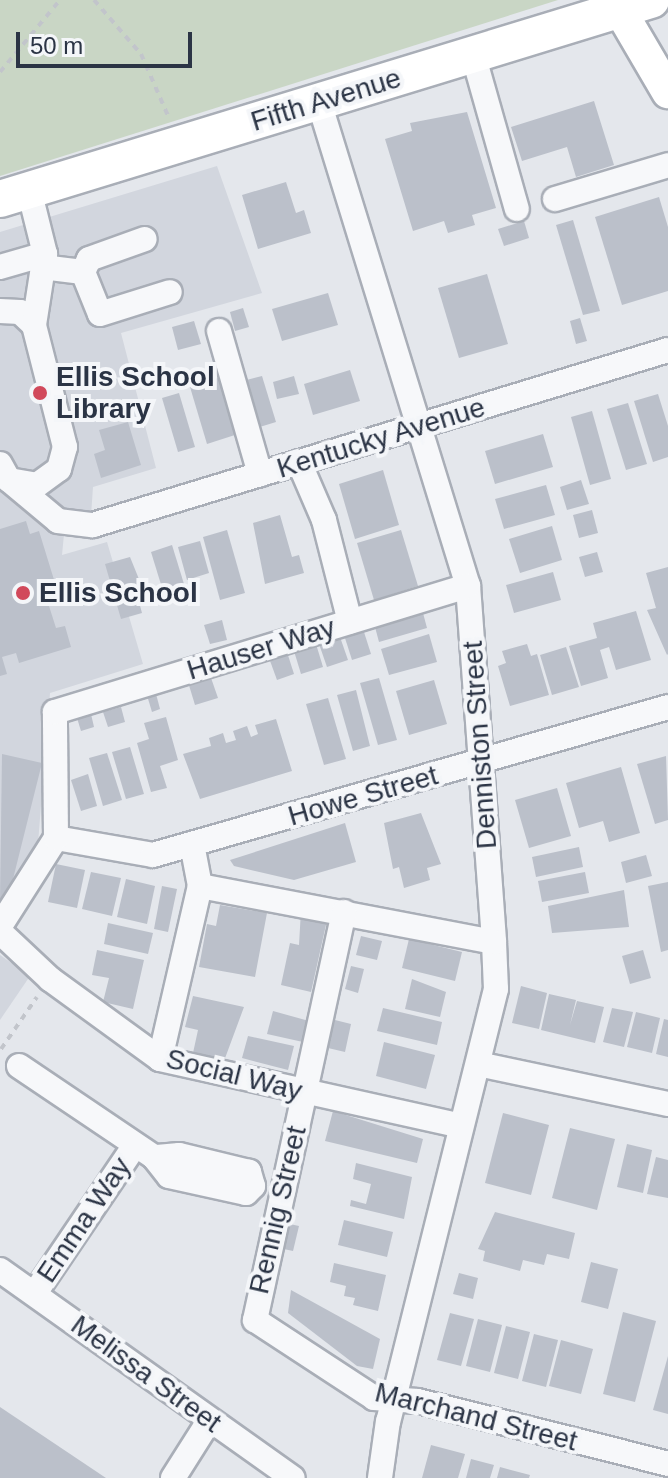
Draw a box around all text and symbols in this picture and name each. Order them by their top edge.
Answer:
scale bar [20,16,196,66]
text: 50 m [30,32,83,59]
street label: Fifth Avenue [246,61,406,139]
place label: Ellis School Library [56,360,215,426]
marker: Ellis School Library [31,384,49,402]
street label: Kentucky Avenue [272,390,490,486]
place label: Ellis School [39,576,198,610]
marker: Ellis School [14,584,32,602]
street label: Hauser Way [183,611,339,687]
street label: Denniston Street [456,640,504,850]
street label: Howe Street [284,759,442,833]
street label: Social Way [162,1042,306,1108]
street label: Rennig Street [242,1123,314,1297]
street label: Emma Way [30,1151,138,1289]
street label: Melissa Street [64,1308,228,1440]
street label: Marchand Street [372,1376,580,1458]

